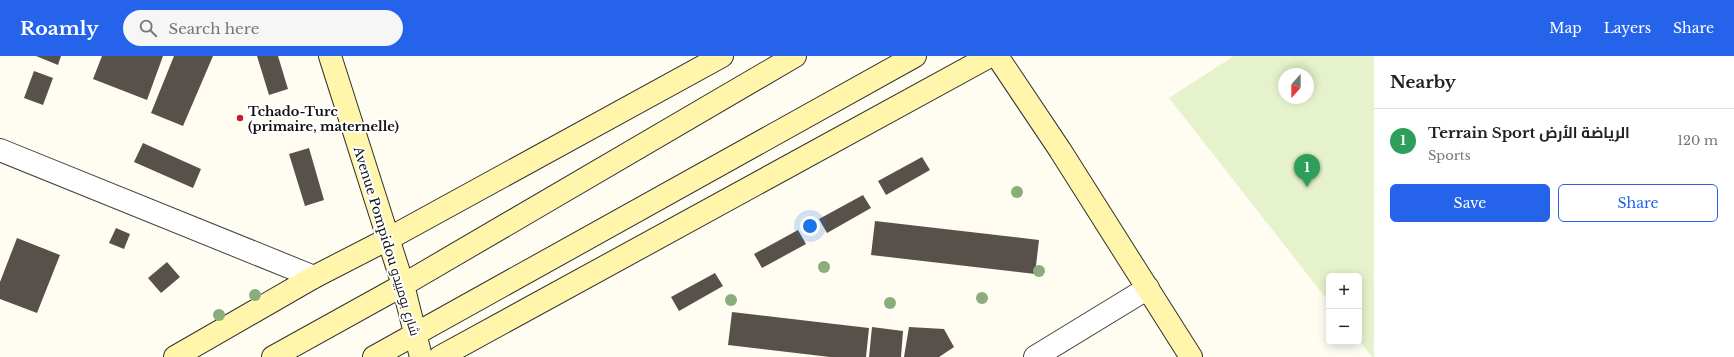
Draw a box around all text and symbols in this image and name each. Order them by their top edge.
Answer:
search box [123,10,403,46]
text: Roamly [20,17,99,40]
icon: search [137,17,159,39]
text: Search here [169,19,259,38]
text: Map [1549,19,1582,37]
text: Layers [1604,19,1651,37]
text: Share [1673,19,1714,37]
north arrow [1278,68,1314,104]
text: Nearby [1390,72,1456,93]
place label: Tchado-Turc (primaire, maternelle) [248,103,399,135]
marker: Tchado-Turc (primaire, maternelle) [235,113,245,123]
text: Terrain Sport الرياضة الأرض [1428,123,1630,142]
text: 1 [1400,132,1406,149]
text: 120 m [1677,132,1718,149]
street label: Avenue Pompidou شارع بومبيدو [349,143,423,338]
text: Sports [1428,147,1471,164]
pin: 1 [1294,154,1320,187]
button: Save [1390,184,1550,222]
button: Share [1558,184,1718,222]
your location [800,216,820,236]
map controls [1326,273,1362,345]
button: + [1326,273,1362,309]
button: − [1326,309,1362,345]

